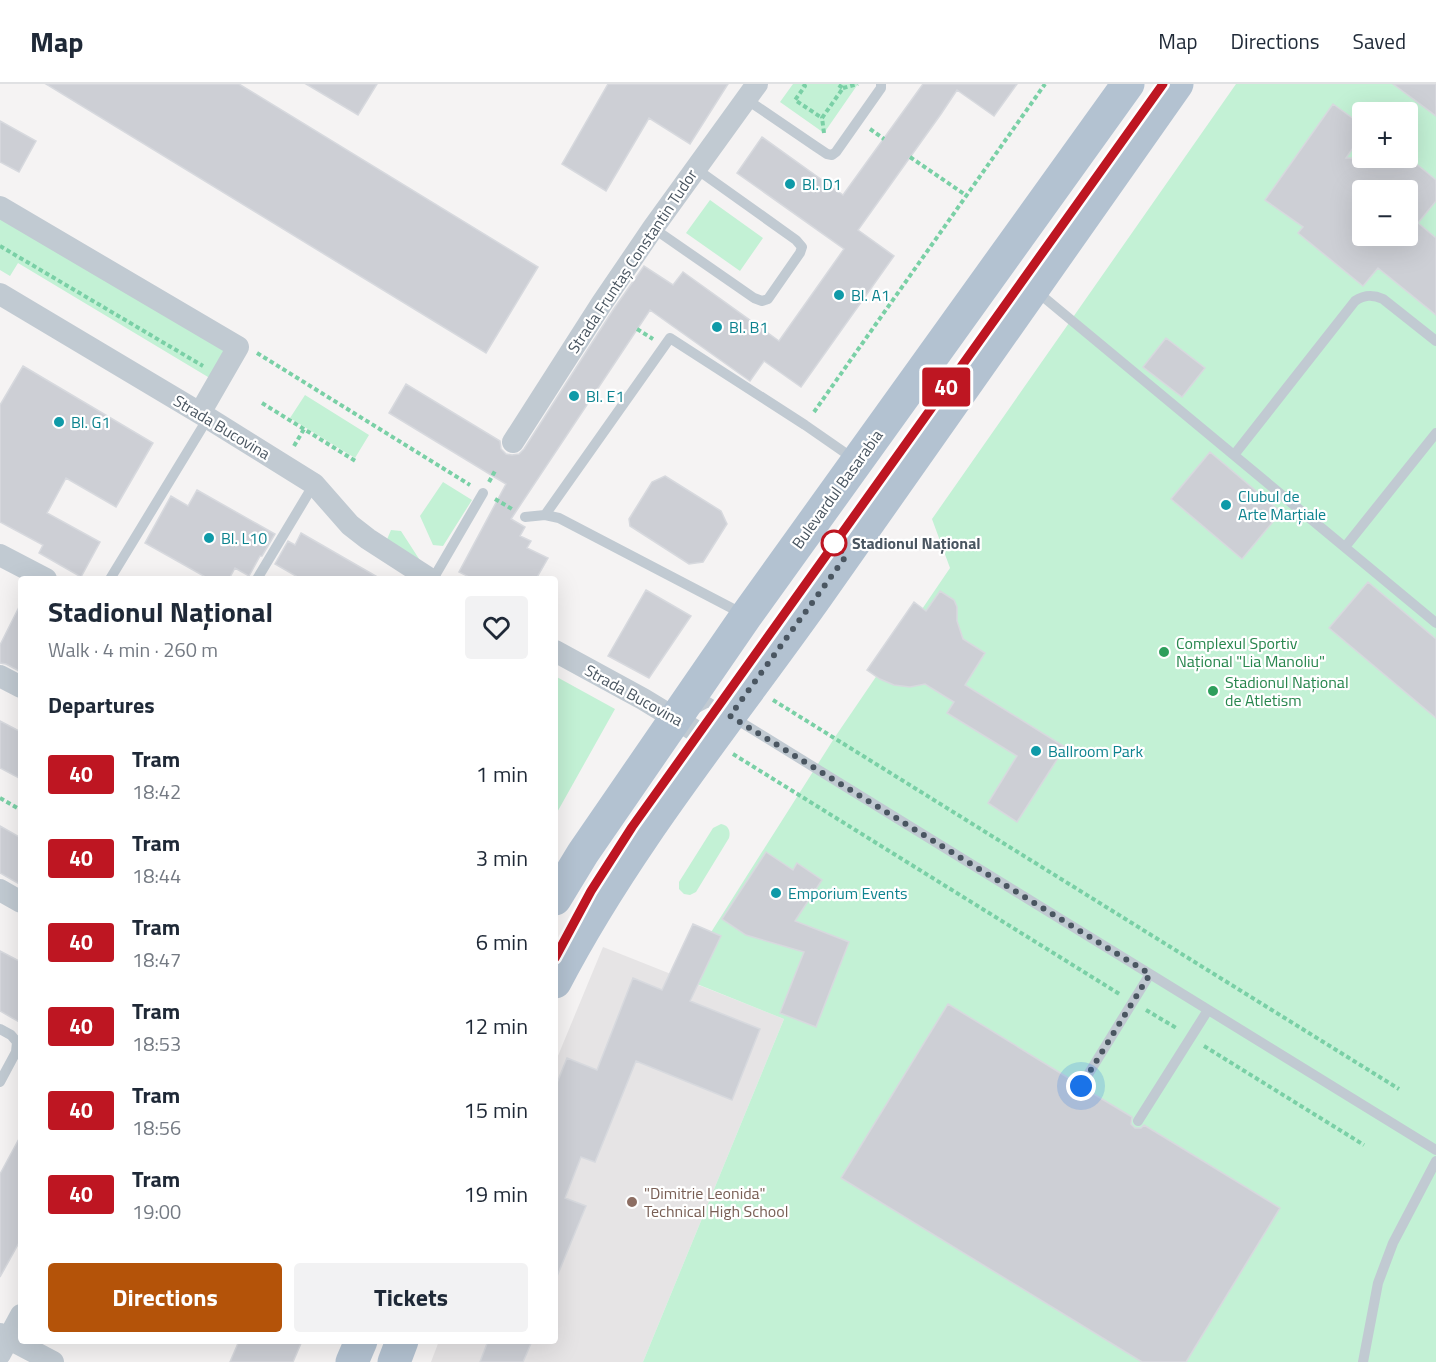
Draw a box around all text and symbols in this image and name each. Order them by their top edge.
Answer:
text: Map [30,20,84,63]
text: Map [1158,25,1198,57]
text: Directions [1231,25,1320,57]
text: Saved [1353,25,1406,57]
map controls [1352,102,1418,246]
button: + [1352,102,1418,168]
street label: Strada Fruntaș Constantin Tudor [561,164,703,358]
place label: Bl. D1 [802,172,842,196]
marker: Bl. D1 [783,177,797,191]
button: − [1352,180,1418,246]
place label: Bl. A1 [851,283,890,307]
marker: Bl. A1 [832,288,846,302]
place label: Bl. B1 [729,315,768,339]
marker: Bl. B1 [710,320,724,334]
line badge: 40 [919,368,973,406]
text: 40 [934,371,958,403]
place label: Bl. E1 [586,384,624,408]
street label: Strada Bucovina [169,389,275,465]
marker: Bl. E1 [567,389,581,403]
place label: Bl. G1 [71,410,110,434]
marker: Bl. G1 [52,415,66,429]
street label: Bulevardul Basarabia [786,425,888,553]
place label: Clubul de Arte Marțiale [1238,484,1326,526]
marker: Clubul de Arte Marțiale [1219,498,1233,512]
place label: Bl. L10 [221,526,267,550]
marker: Stadionul Național [821,530,847,556]
marker: Bl. L10 [202,531,216,545]
place label: Stadionul Național [852,531,981,555]
text: Stadionul Național [48,590,273,633]
button: heart [465,596,528,659]
place label: Complexul Sportiv Național "Lia Manoliu" [1176,631,1325,673]
text: Walk · 4 min · 260 m [48,634,218,665]
marker: Complexul Sportiv Național "Lia Manoliu" [1157,645,1171,659]
street label: Strada Bucovina [580,658,688,732]
place label: Stadionul Național de Atletism [1225,670,1349,712]
marker: Stadionul Național de Atletism [1206,684,1220,698]
text: Departures [48,688,155,722]
place label: Ballroom Park [1048,739,1143,763]
text: Tram [132,742,180,776]
marker: Ballroom Park [1029,744,1043,758]
text: 1 min [476,757,528,791]
text: 40 [69,758,93,790]
text: 18:42 [132,776,181,807]
text: Tram [132,826,180,860]
text: 3 min [476,841,528,875]
text: 40 [69,842,93,874]
text: 18:44 [132,860,181,891]
place label: Emporium Events [788,881,907,905]
marker: Emporium Events [769,886,783,900]
text: Tram [132,910,180,944]
text: 6 min [476,925,528,959]
text: 40 [69,926,93,958]
text: 18:47 [132,944,181,975]
text: Tram [132,994,180,1028]
text: 12 min [463,1009,528,1043]
text: 40 [69,1010,93,1042]
text: 18:53 [132,1028,181,1059]
your location [1066,1071,1096,1101]
text: Tram [132,1078,180,1112]
text: 15 min [463,1093,528,1127]
text: 40 [69,1094,93,1126]
text: 18:56 [132,1112,181,1143]
text: Tram [132,1162,180,1196]
text: 19 min [463,1177,528,1211]
text: 40 [69,1178,93,1210]
place label: "Dimitrie Leonida" Technical High School [644,1181,788,1223]
marker: "Dimitrie Leonida" Technical High School [625,1195,639,1209]
text: 19:00 [132,1196,181,1227]
button: Directions [48,1263,282,1332]
button: Tickets [294,1263,528,1332]

